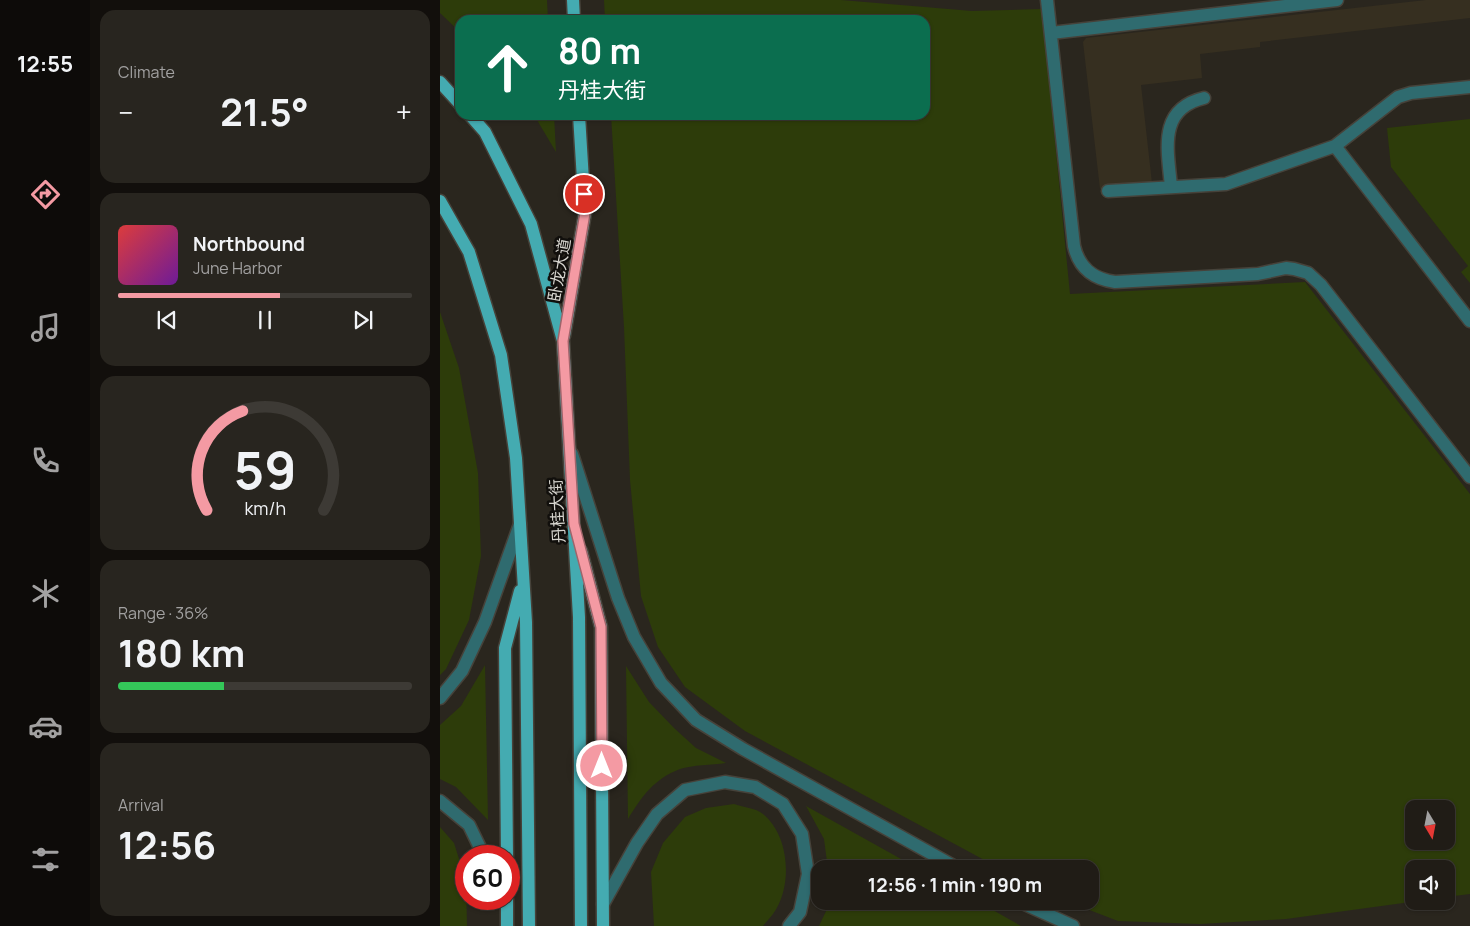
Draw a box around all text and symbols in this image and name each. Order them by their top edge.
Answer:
text: 80 m [558,27,641,75]
icon: ahead [475,35,540,100]
text: 12:55 [17,49,73,79]
text: Climate [118,61,175,83]
text: 丹桂大街 [558,75,646,105]
text: 21.5° [220,85,309,137]
text: − [118,93,133,131]
text: + [396,93,412,131]
pin [563,173,605,215]
icon: directions [28,177,63,212]
icon: arrive [570,180,598,208]
text: Northbound [193,231,305,257]
street label: 卧龙大道 [543,237,575,303]
text: June Harbor [193,257,282,279]
icon: previous [153,306,181,334]
icon: pause [251,306,279,334]
icon: next [349,306,377,334]
icon: music [28,310,63,345]
text: 59 [234,434,296,505]
icon: phone [28,443,63,478]
street label: 丹桂大街 [544,478,570,544]
text: km/h [244,496,286,520]
icon: climate [28,576,63,611]
text: Range · 36% [118,602,209,624]
text: 180 km [118,626,245,678]
icon: car [28,709,63,744]
position arrow [575,739,627,791]
text: Arrival [118,794,164,816]
north arrow [1405,800,1455,850]
map controls [1405,800,1455,910]
text: 12:56 [118,818,216,870]
icon: filters [28,842,63,877]
speed limit sign: 60 [455,845,520,910]
button: sound [1405,860,1455,910]
text: 12:56 · 1 min · 190 m [868,872,1042,898]

